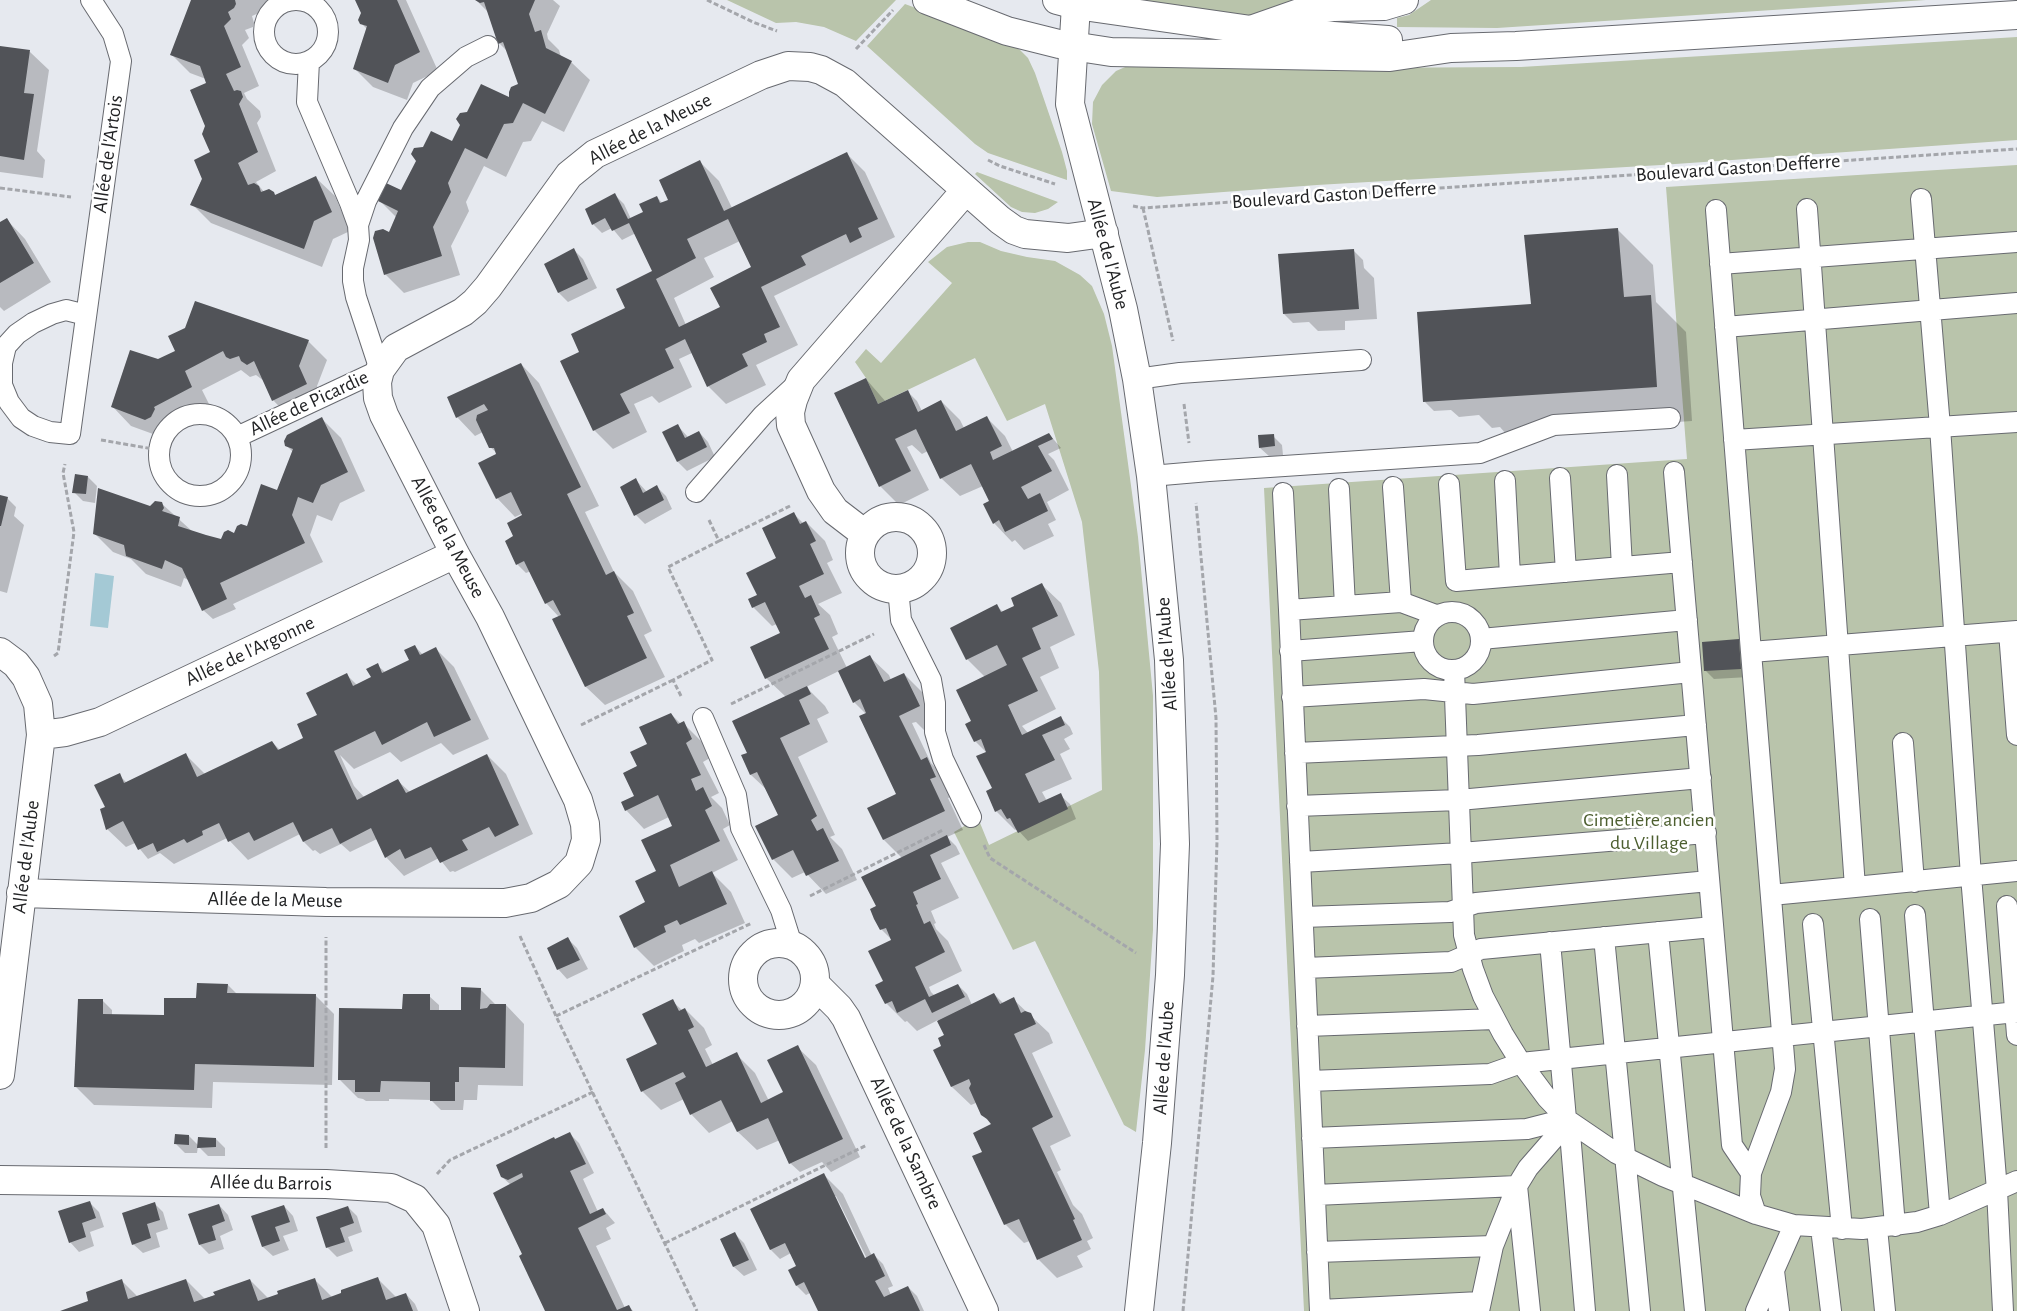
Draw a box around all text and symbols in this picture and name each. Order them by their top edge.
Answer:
street label: Allée de la Meuse [584,88,716,170]
street label: Allée de l'Artois [88,93,128,215]
street label: Boulevard Gaston Defferre [1635,149,1841,187]
street label: Boulevard Gaston Defferre [1231,176,1437,214]
street label: Allée de l'Aube [1082,196,1134,312]
street label: Allée de Picardie [246,365,372,441]
street label: Allée de la Meuse [406,472,490,602]
street label: Allée de l'Aube [1151,596,1183,712]
street label: Allée de l'Argonne [182,611,318,691]
street label: Allée de l'Aube [7,799,45,915]
park label: Cimetière ancien du Village [1583,808,1715,855]
street label: Allée de la Meuse [207,887,343,913]
street label: Allée de l'Aube [1148,1000,1180,1116]
street label: Allée de la Sambre [865,1073,947,1213]
street label: Allée du Barrois [210,1170,332,1196]

